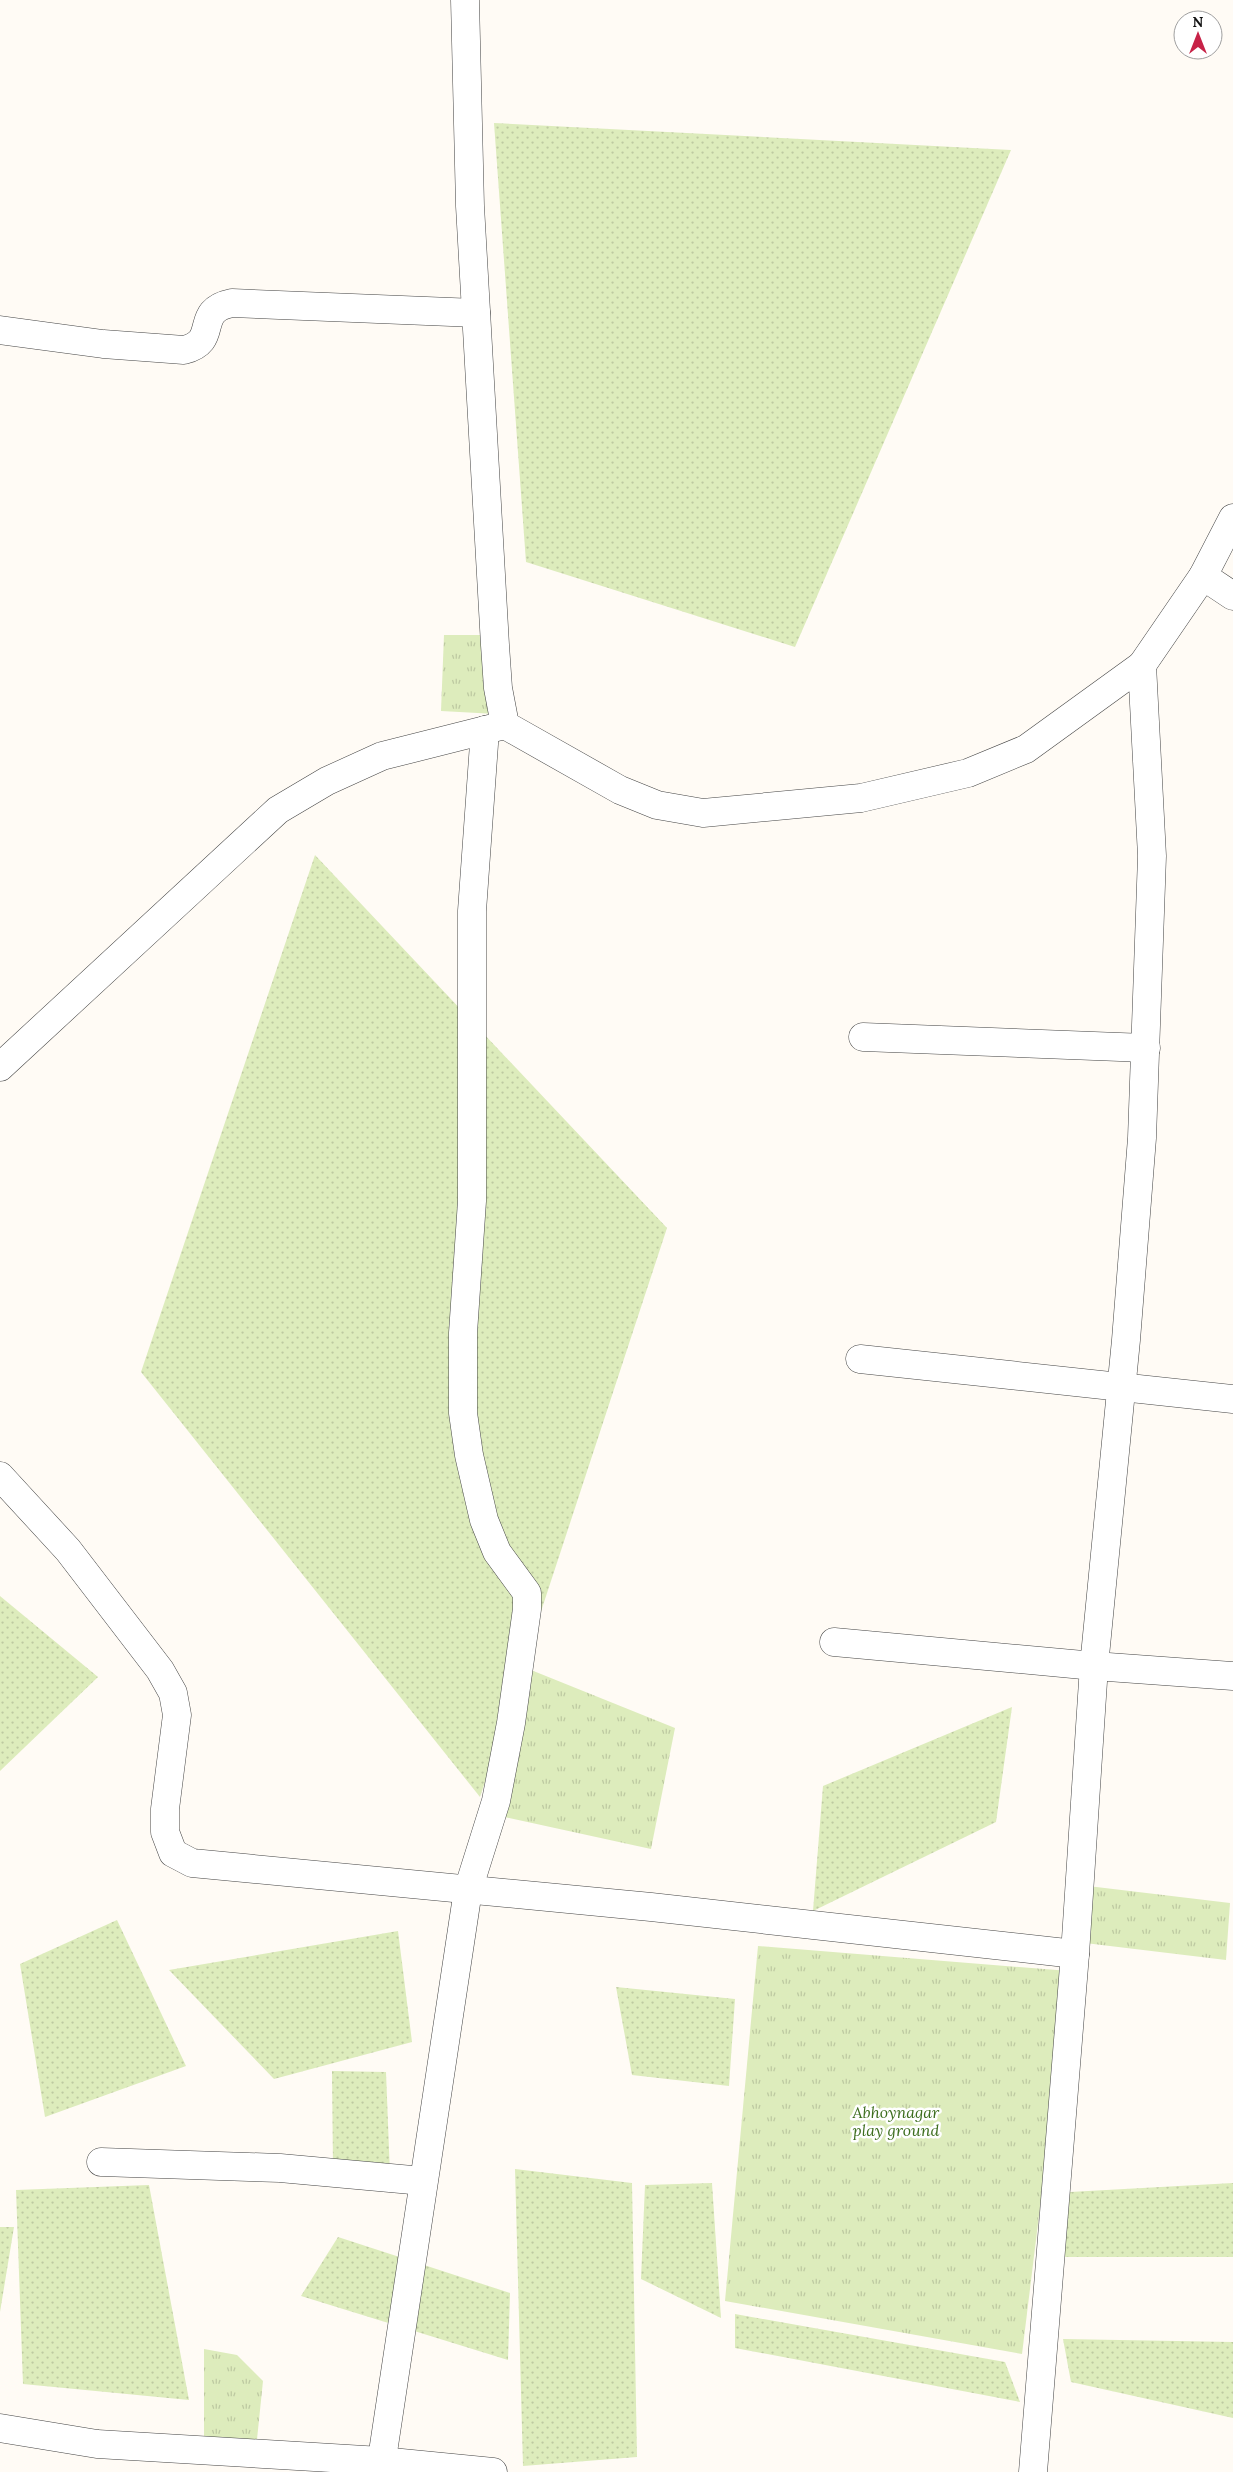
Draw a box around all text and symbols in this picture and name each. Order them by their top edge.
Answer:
north arrow [1173,10,1223,60]
text: N [1193,13,1204,31]
park label: Abhoynagar play ground [852,2102,940,2140]

